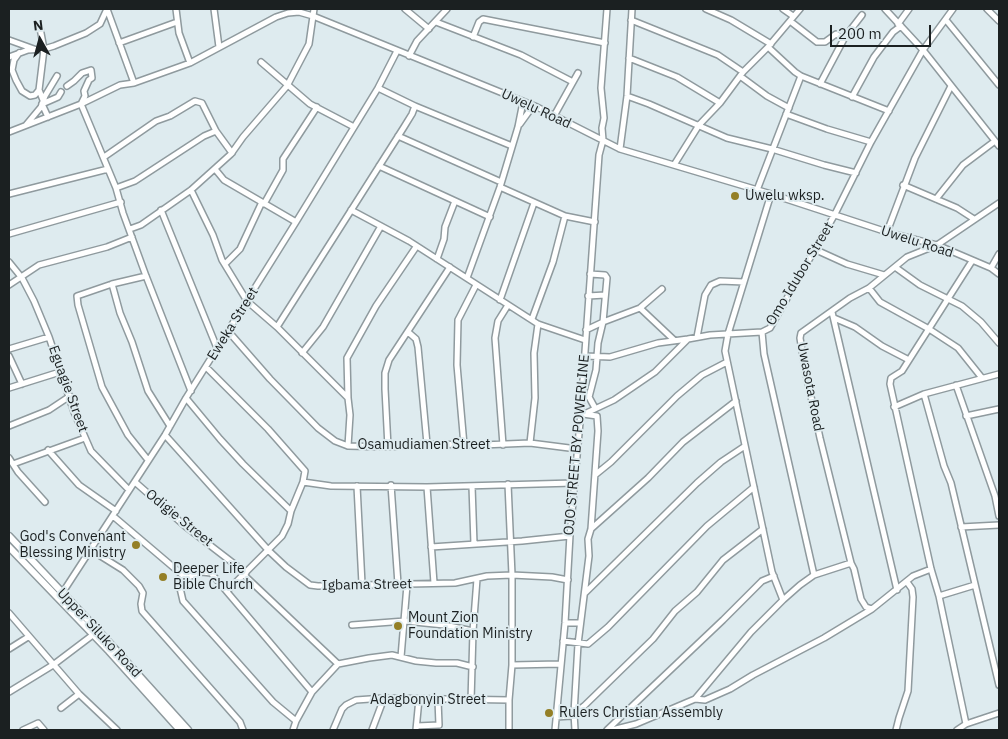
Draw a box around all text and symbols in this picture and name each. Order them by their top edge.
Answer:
north arrow [15,15,65,65]
scale bar [833,15,934,47]
text: N [32,16,44,35]
text: 200 m [838,24,882,43]
street label: Uwelu Road [498,86,574,132]
place label: Uwelu wksp. [745,188,824,204]
marker: Uwelu wksp. [729,190,741,202]
street label: Omo Idubor Street [762,219,838,329]
street label: Uwelu Road [879,222,955,262]
street label: Eweka Street [204,284,262,364]
street label: Uwasota Road [793,341,827,433]
street label: Eguagie Street [45,343,91,435]
street label: OJO STREET BY POWERLINE [561,354,593,536]
street label: Osamudiamen Street [357,437,491,453]
street label: Odigie Street [142,486,216,550]
place label: God's Convenant Blessing Ministry [19,529,126,562]
marker: God's Convenant Blessing Ministry [130,539,142,551]
place label: Deeper Life Bible Church [173,561,253,594]
marker: Deeper Life Bible Church [157,571,169,583]
street label: Igbama Street [322,576,412,594]
street label: Upper Siluko Road [53,585,145,681]
place label: Mount Zion Foundation Ministry [408,610,533,642]
marker: Mount Zion Foundation Ministry [392,620,404,632]
street label: Adagbonyin Street [370,692,486,708]
place label: Rulers Christian Assembly [559,705,723,721]
marker: Rulers Christian Assembly [543,707,555,719]

